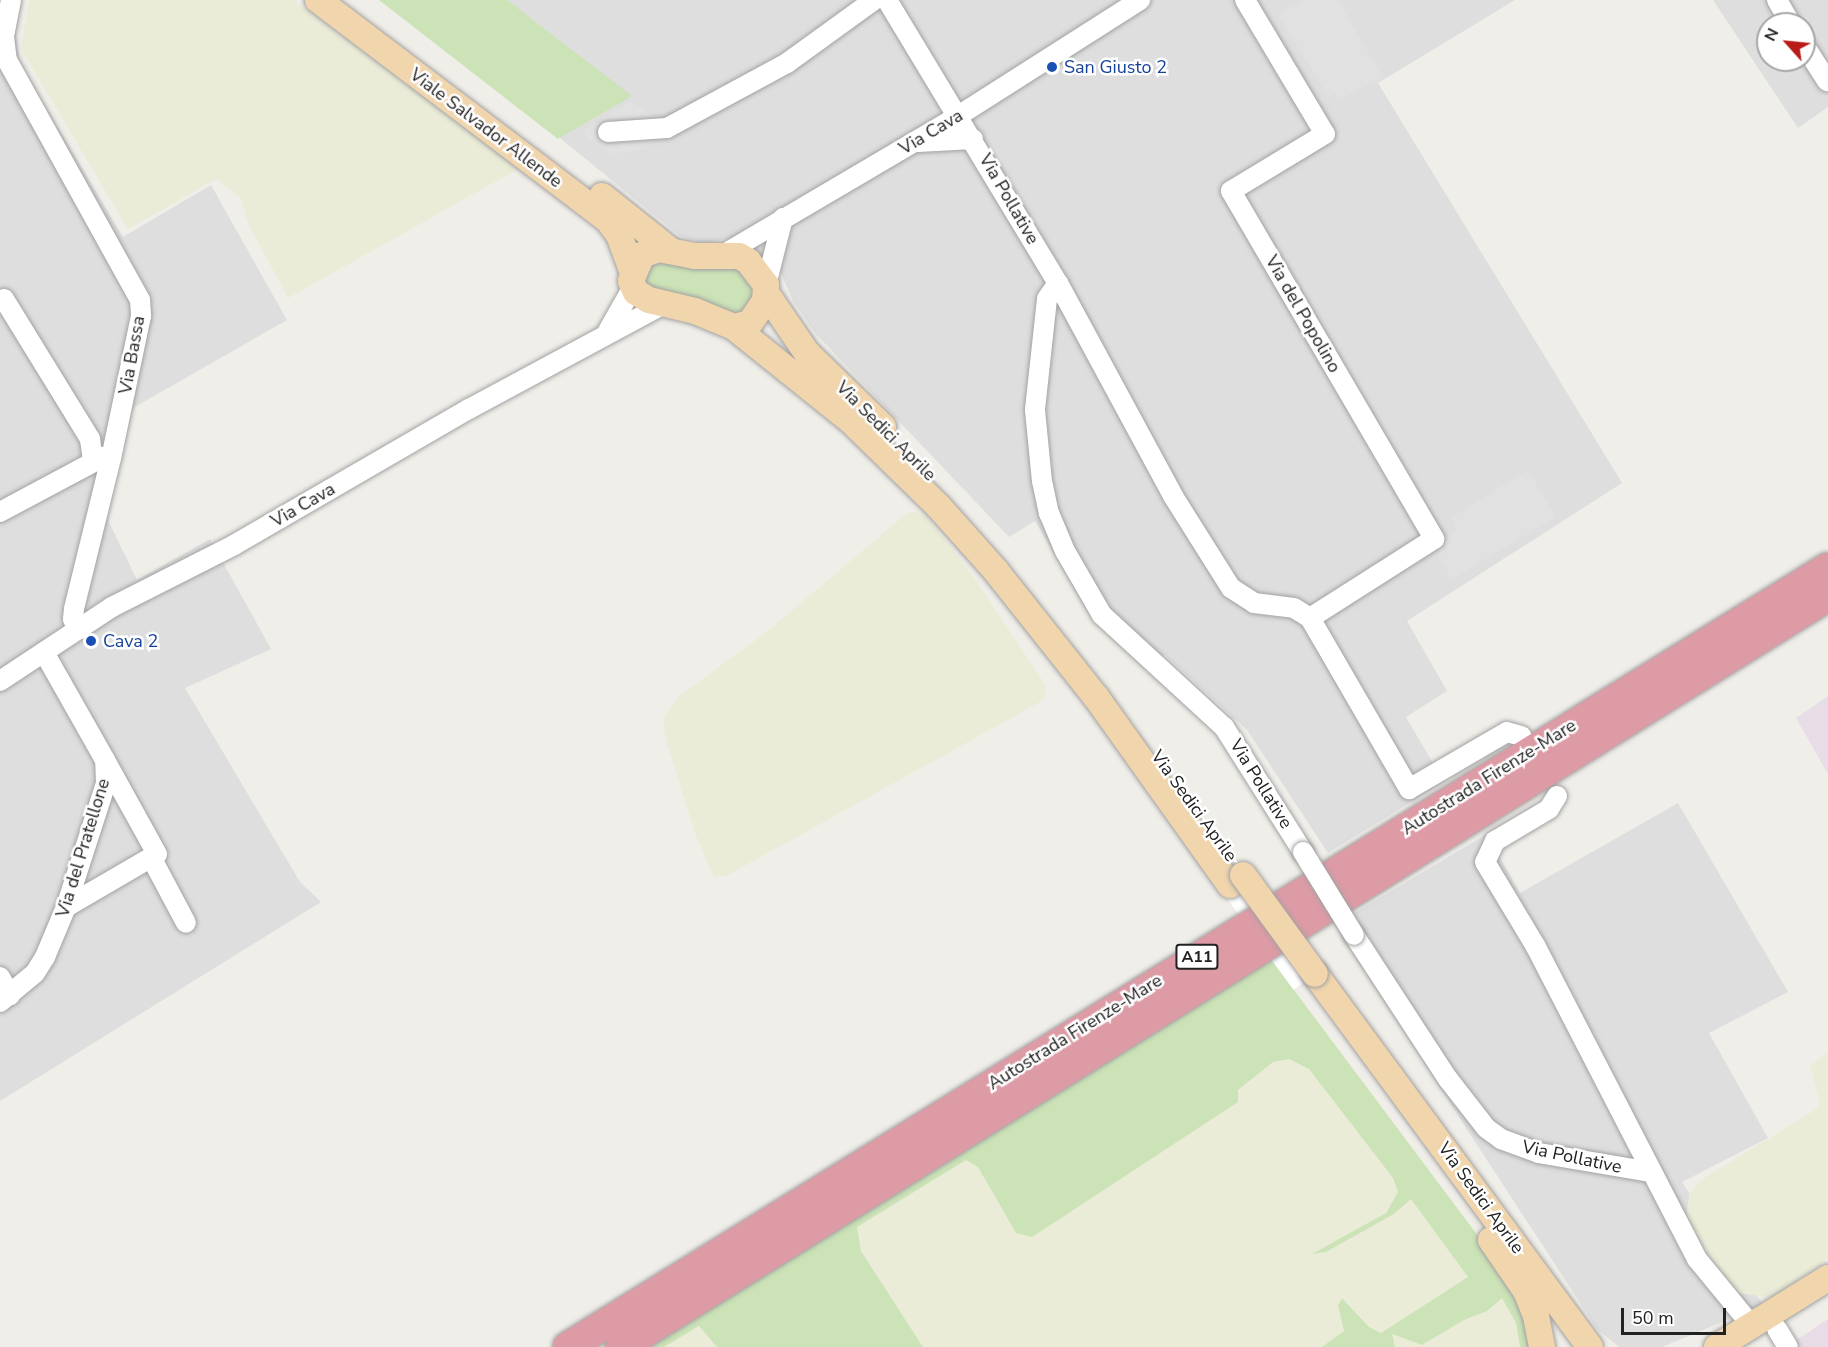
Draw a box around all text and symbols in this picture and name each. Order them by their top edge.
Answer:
north arrow [1756,12,1816,72]
text: N [1759,24,1784,45]
place label: San Giusto 2 [1064,56,1167,78]
marker: San Giusto 2 [1045,60,1059,74]
street label: Viale Salvador Allende [406,64,566,192]
street label: Via Cava [895,105,967,159]
street label: Via Pollative [974,150,1044,248]
street label: Via del Popolino [1261,251,1345,377]
street label: Via Bassa [114,314,150,396]
street label: Via Sedici Aprile [832,377,940,485]
street label: Via Cava [267,478,339,532]
place label: Cava 2 [103,630,158,652]
marker: Cava 2 [84,634,98,648]
street label: Autostrada Firenze-Mare [1398,714,1580,840]
street label: Via Pollative [1225,735,1297,833]
street label: Via Sedici Aprile [1146,746,1242,866]
street label: Via del Pratellone [52,776,114,920]
road number: A11 [1174,944,1220,970]
street label: Autostrada Firenze-Mare [984,969,1166,1095]
street label: Via Pollative [1520,1136,1624,1178]
street label: Via Sedici Aprile [1433,1138,1529,1258]
scale bar [1624,1296,1729,1334]
text: 50 m [1632,1306,1674,1330]

